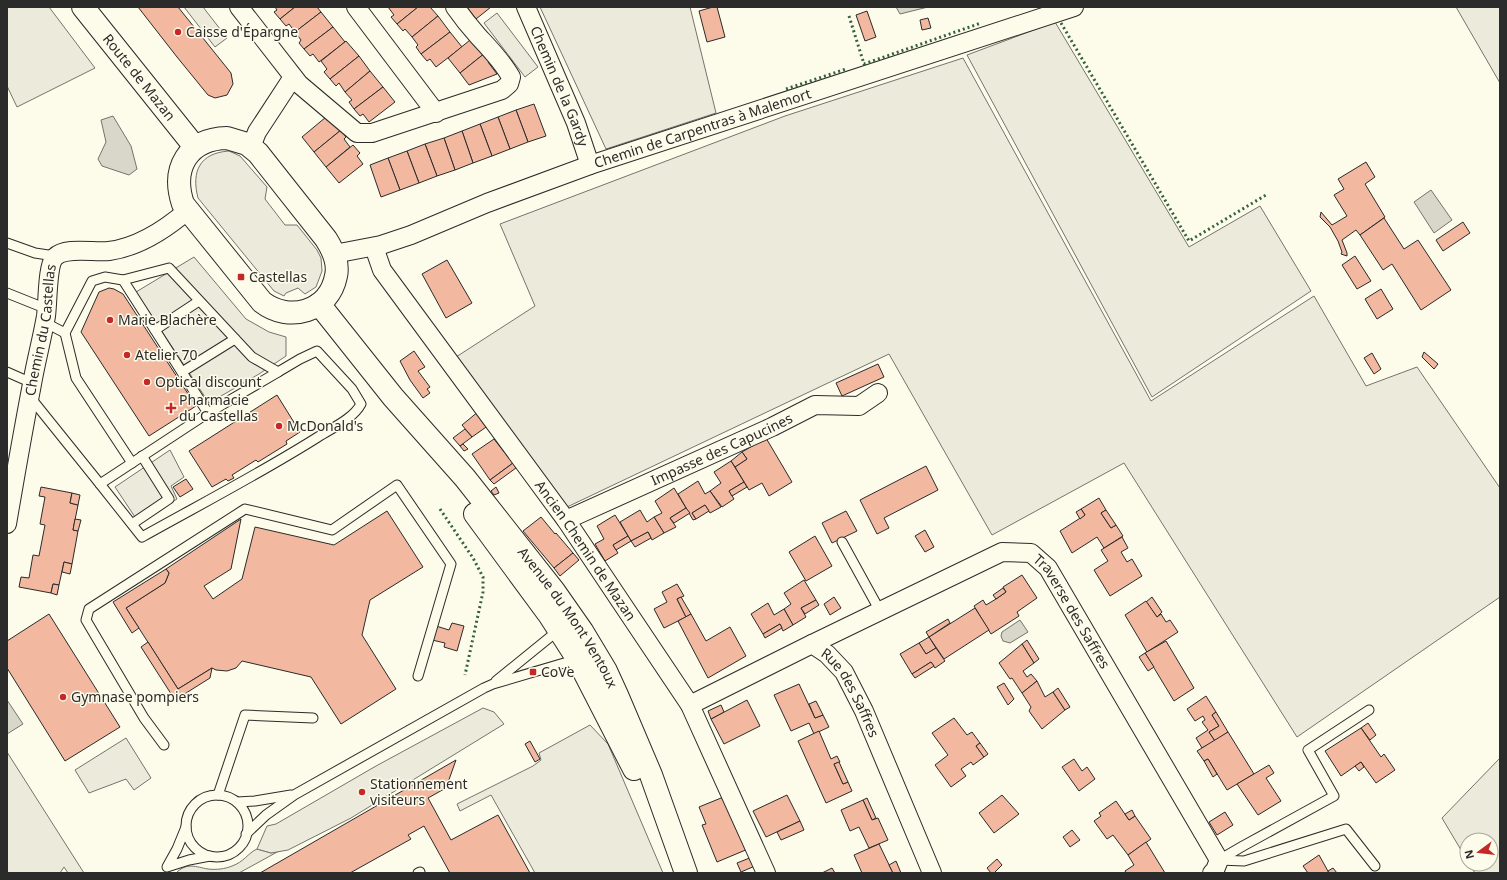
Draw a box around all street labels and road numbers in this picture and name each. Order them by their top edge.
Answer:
street label: Chemin de la Gardy [526,23,593,150]
street label: Route de Mazan [99,30,180,124]
street label: Chemin de Carpentras à Malemort [591,84,813,172]
street label: Chemin du Castellas [20,262,60,398]
street label: Impasse des Capucines [648,408,796,489]
street label: Ancien Chemin de Mazan [531,476,641,624]
street label: Avenue du Mont Ventoux [514,543,623,691]
street label: Traverse des Saffres [1030,549,1115,672]
street label: Rue des Saffres [818,643,884,740]

